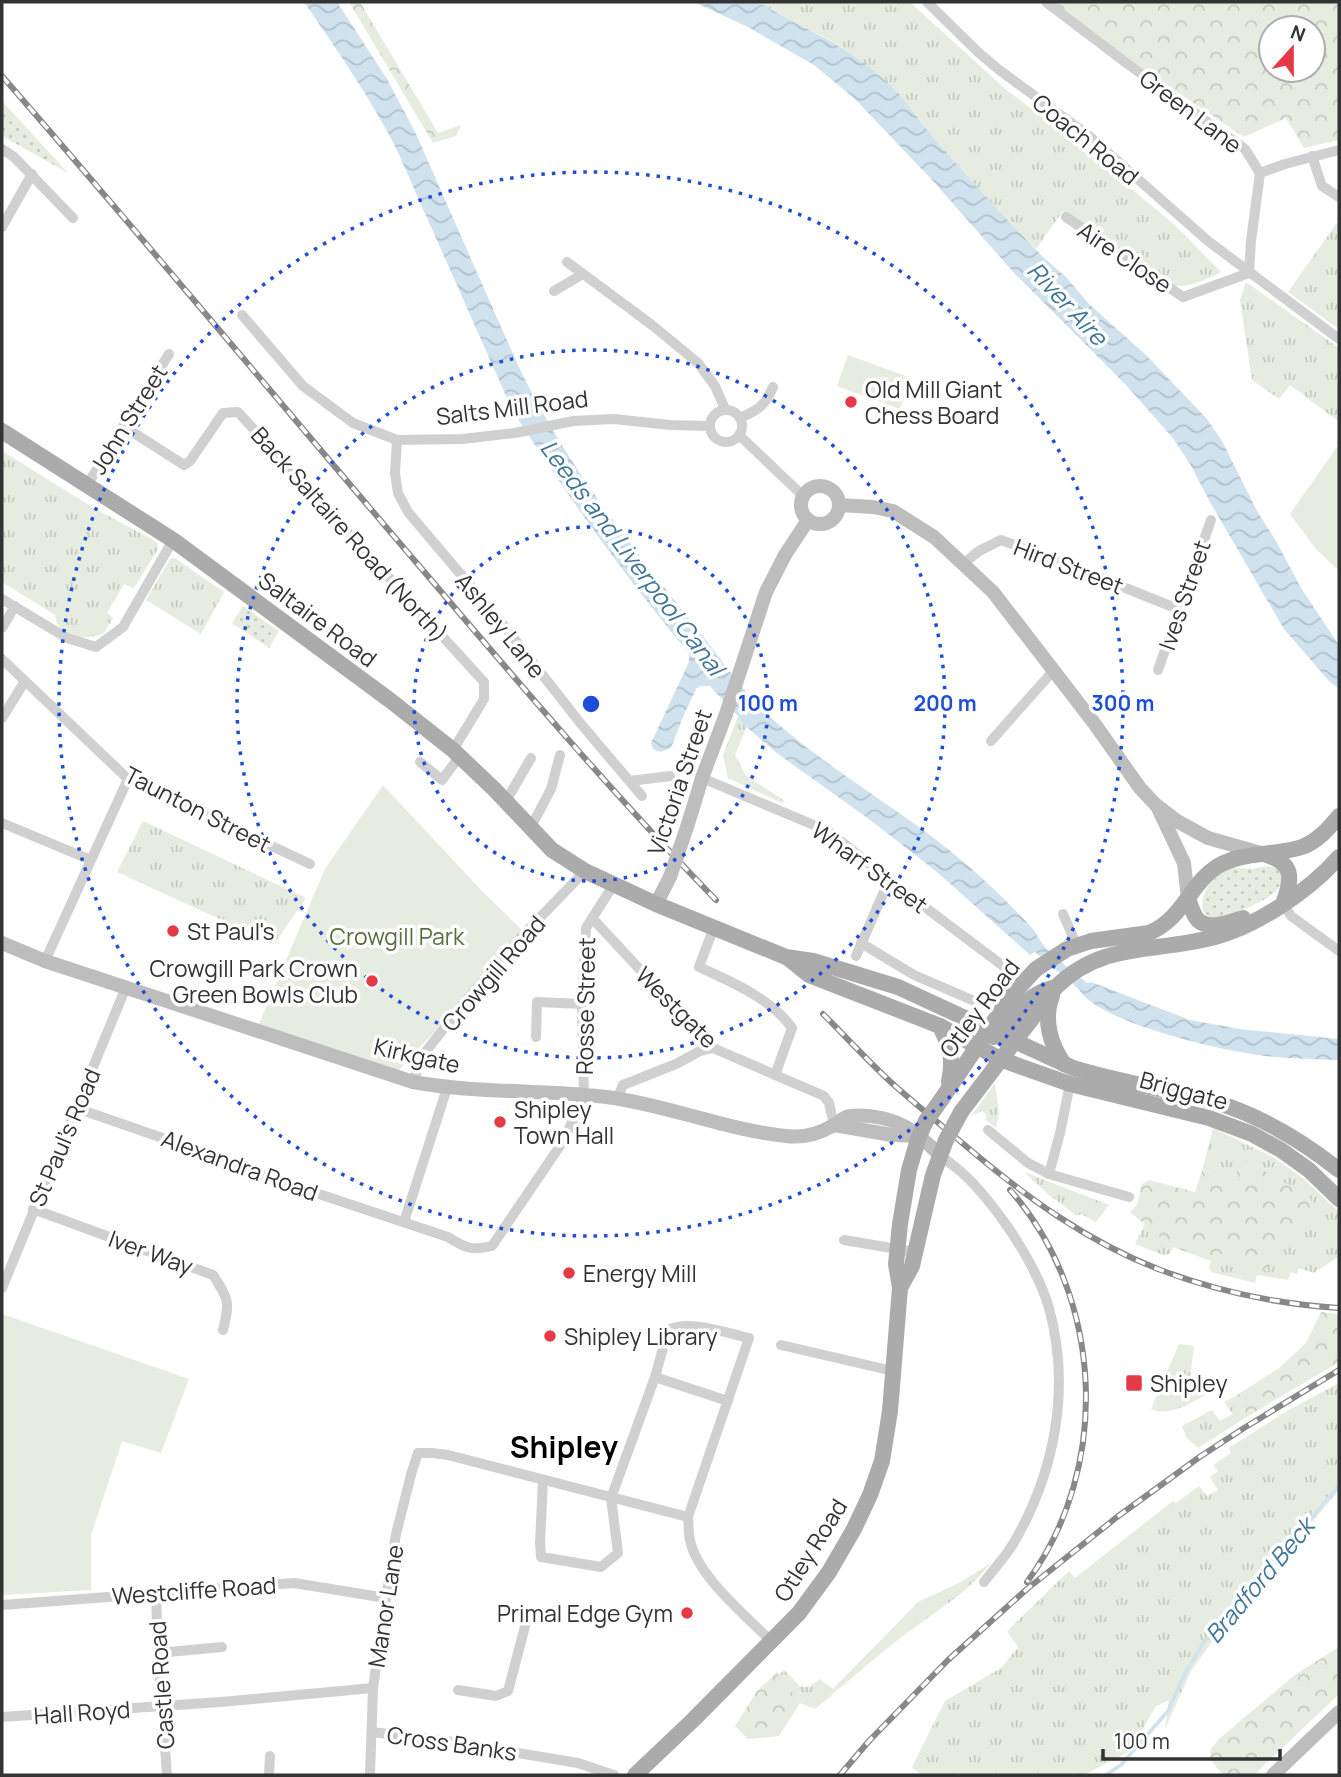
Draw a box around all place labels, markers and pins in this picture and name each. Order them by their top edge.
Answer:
place label: Old Mill Giant Chess Board [865,373,1003,431]
marker: Old Mill Giant Chess Board [843,394,859,410]
centre of rings [579,692,603,716]
place label: St Paul's [187,915,275,947]
marker: St Paul's [165,923,181,939]
place label: Crowgill Park Crown Green Bowls Club [149,952,358,1010]
marker: Crowgill Park Crown Green Bowls Club [364,973,380,989]
place label: Shipley Town Hall [514,1093,614,1151]
marker: Shipley Town Hall [492,1114,508,1130]
place label: Energy Mill [583,1257,697,1289]
marker: Energy Mill [561,1265,577,1281]
place label: Shipley Library [564,1320,718,1352]
marker: Shipley Library [542,1328,558,1344]
place label: Shipley [1150,1367,1228,1399]
marker: Shipley [1124,1373,1144,1393]
place label: Primal Edge Gym [497,1597,673,1629]
marker: Primal Edge Gym [679,1605,695,1621]

